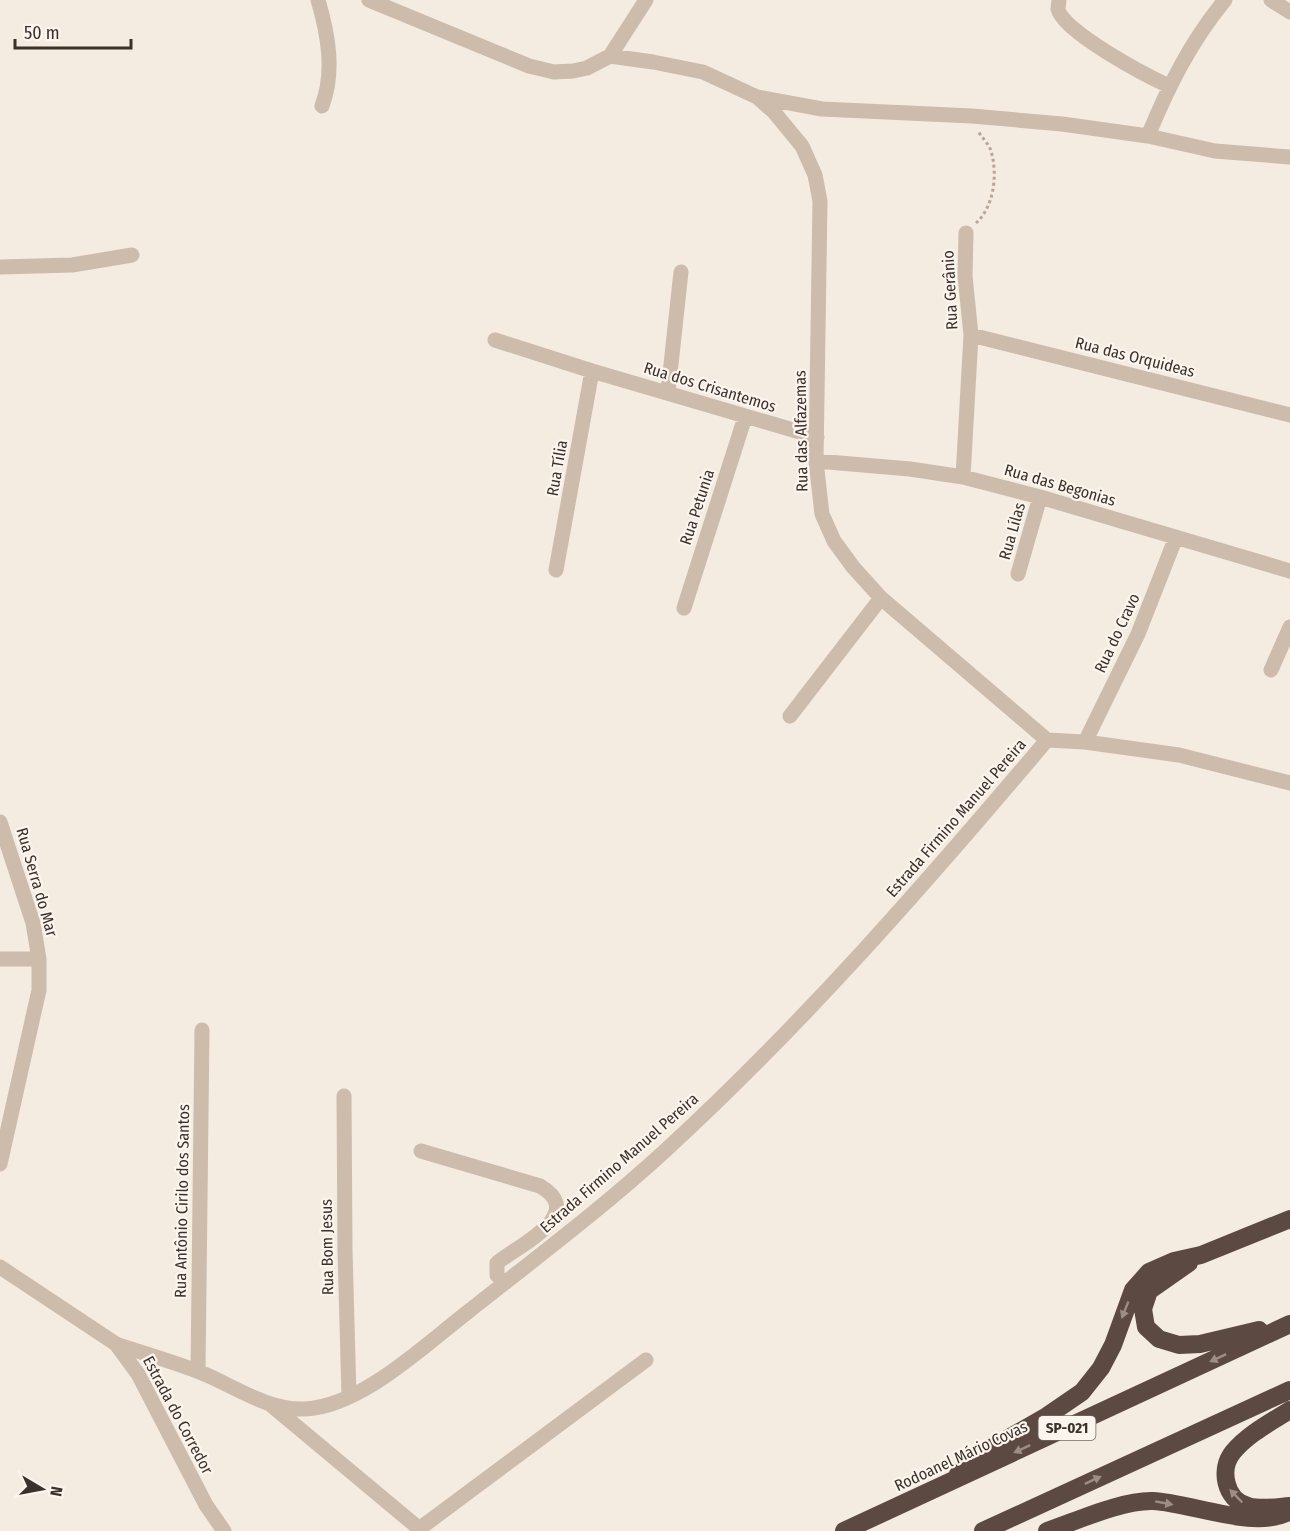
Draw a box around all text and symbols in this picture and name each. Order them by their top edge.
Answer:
scale bar [15,12,130,50]
text: 50 m [24,22,60,44]
street label: Rua Gerânio [938,250,962,330]
street label: Rua das Orquideas [1073,333,1197,381]
street label: Rua dos Crisantemos [642,358,779,416]
street label: Rua das Alfazemas [790,370,812,492]
street label: Rua Tília [543,438,571,497]
street label: Rua das Begonias [1002,460,1118,510]
street label: Rua Petunia [676,467,718,547]
street label: Rua Lílas [995,500,1029,562]
street label: Rua do Cravo [1090,590,1144,676]
street label: Estrada Firmino Manuel Pereira [882,735,1030,901]
street label: Rua Serra do Mar [12,825,62,939]
street label: Estrada Firmino Manuel Pereira [536,1089,702,1237]
street label: Rua Antônio Cirilo dos Santos [171,1104,193,1298]
street label: Rua Bom Jesus [317,1199,337,1295]
one-way arrow [1120,1301,1130,1319]
street label: Estrada do Corredor [139,1353,217,1478]
one-way arrow [1209,1353,1227,1363]
road number: SP-021 [1038,1416,1096,1440]
street label: Rodoanel Mário Covas [891,1417,1031,1495]
one-way arrow [1014,1445,1031,1454]
north arrow [12,1459,72,1519]
one-way arrow [1085,1476,1102,1485]
text: N [46,1485,66,1498]
one-way arrow [1229,1489,1243,1504]
one-way arrow [1154,1498,1173,1507]

